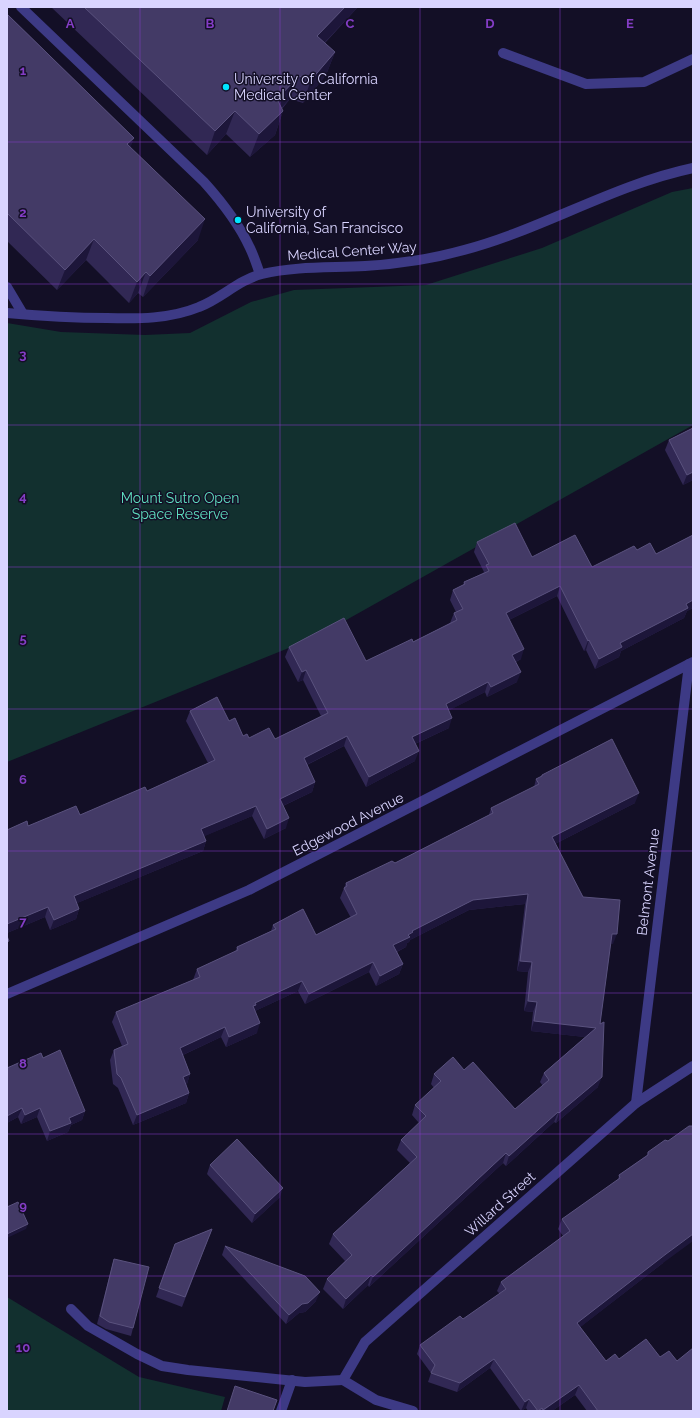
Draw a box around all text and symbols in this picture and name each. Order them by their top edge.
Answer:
text: A [66,16,75,31]
text: B [206,16,215,31]
text: C [346,16,355,31]
text: D [485,16,495,31]
text: E [626,16,634,31]
text: 1 [20,63,27,78]
place label: University of California Medical Center [234,71,378,103]
marker: University of California Medical Center [221,82,231,92]
place label: University of California, San Francisco [246,204,403,236]
text: 2 [19,205,27,220]
marker: University of California, San Francisco [233,215,243,225]
street label: Medical Center Way [287,238,418,264]
text: 3 [19,347,27,362]
text: 4 [19,489,27,504]
park label: Mount Sutro Open Space Reserve [121,490,239,522]
text: 5 [19,631,27,646]
text: 6 [19,772,27,787]
street label: Edgewood Avenue [290,789,406,859]
street label: Belmont Avenue [634,828,662,936]
text: 7 [19,914,27,929]
text: 8 [19,1056,27,1071]
street label: Willard Street [462,1168,539,1240]
text: 9 [19,1198,27,1213]
text: 10 [16,1340,30,1355]

